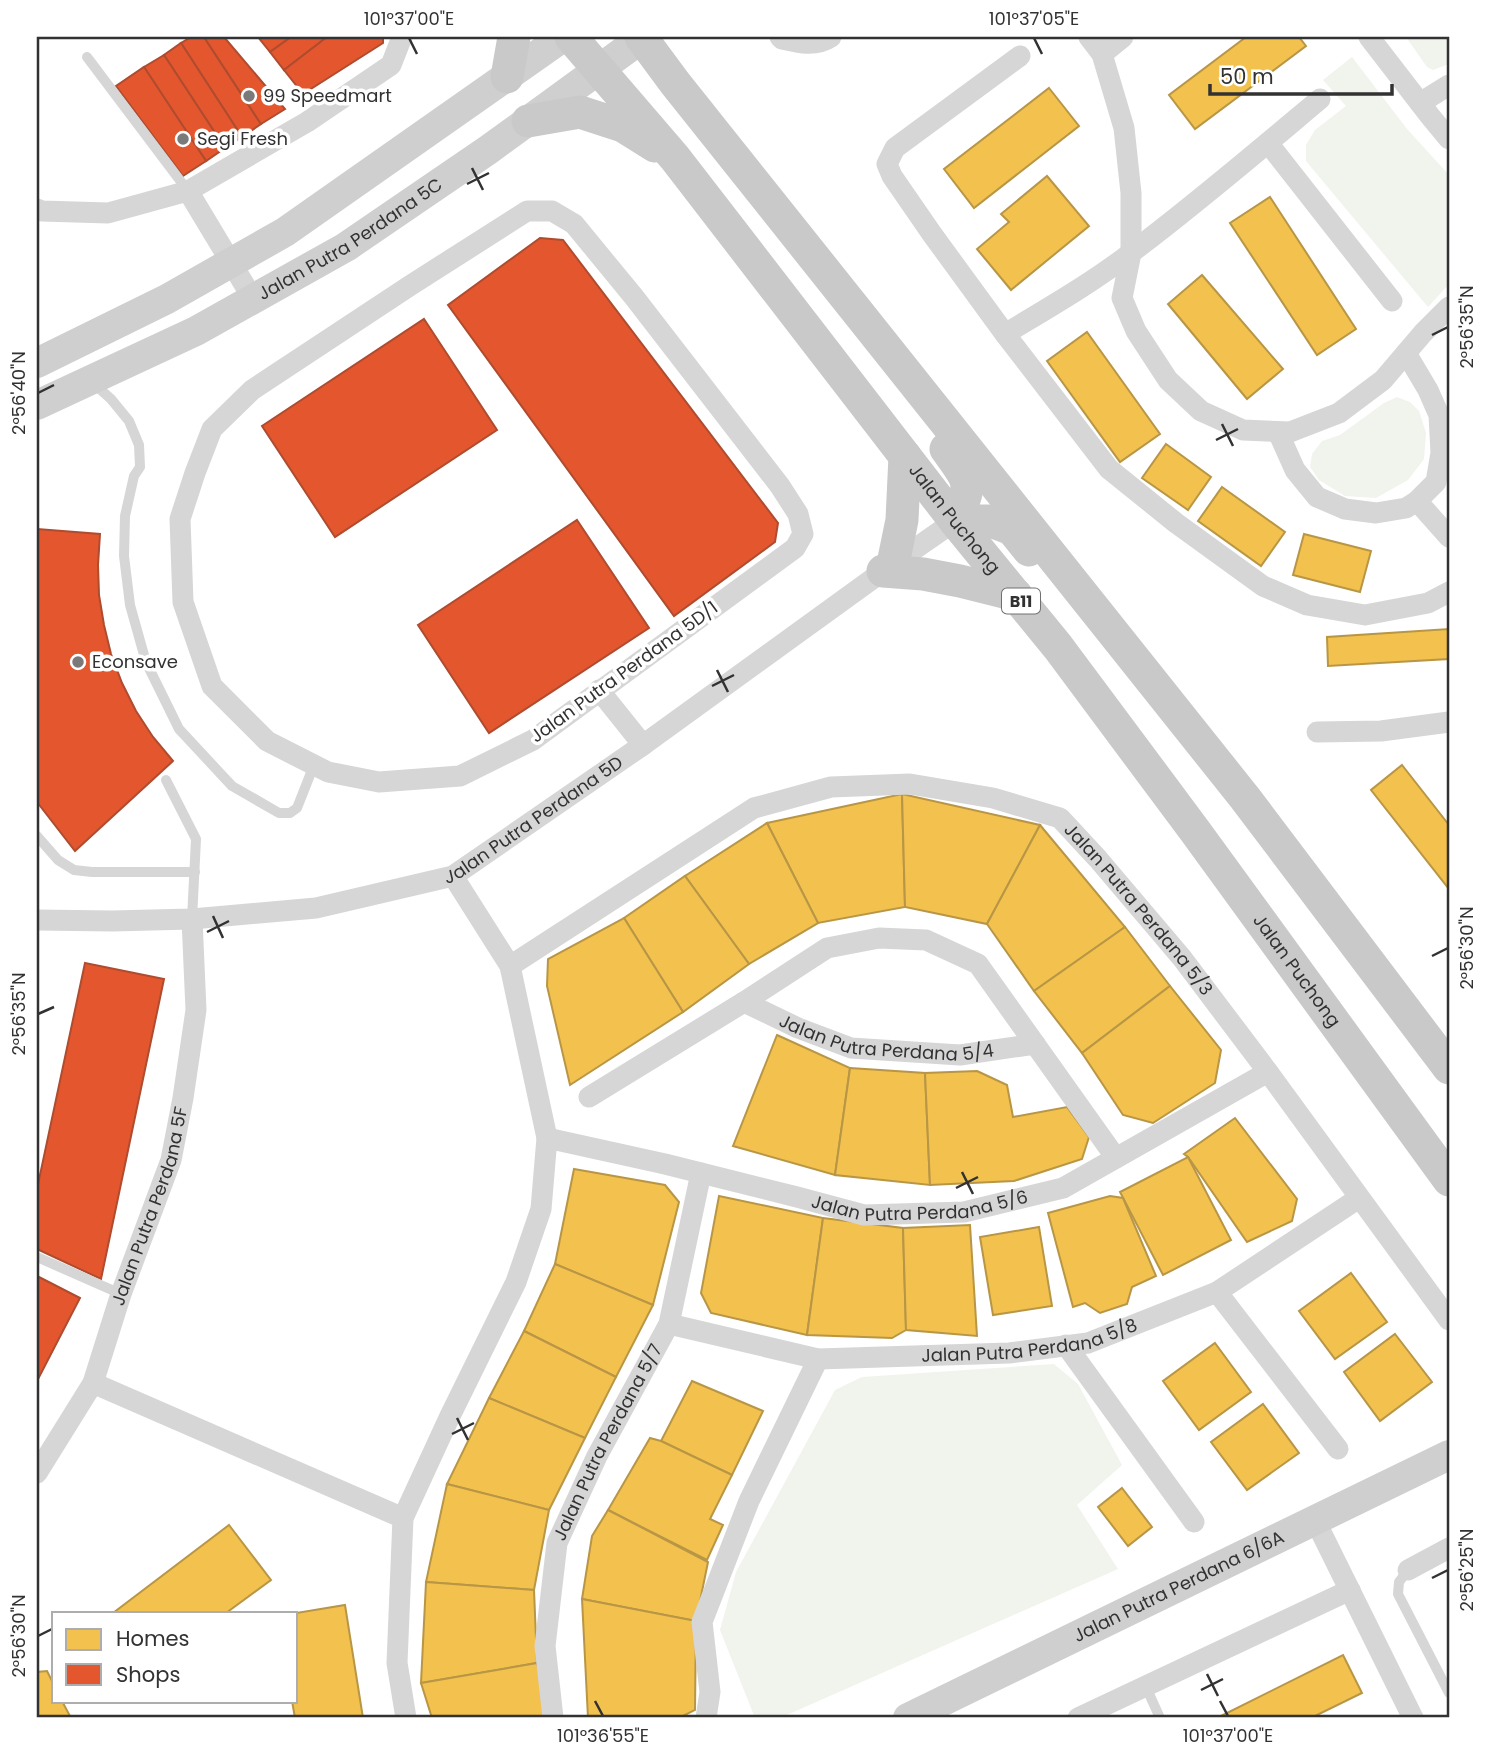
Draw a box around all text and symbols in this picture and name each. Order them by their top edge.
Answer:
text: 101°37'00"E [364,6,454,31]
text: 101°37'05"E [989,6,1079,31]
scale bar [1210,52,1392,96]
text: 50 m [1220,62,1274,91]
place label: 99 Speedmart [263,83,392,108]
marker: 99 Speedmart [241,88,257,104]
place label: Segi Fresh [197,126,288,151]
marker: Segi Fresh [175,131,191,147]
street label: Jalan Putra Perdana 5C [253,172,447,306]
text: 2°56'35"N [1454,285,1479,369]
text: 2°56'40"N [6,351,31,435]
street label: Jalan Puchong [903,458,1006,579]
road number: B11 [1002,588,1040,614]
street label: Jalan Putra Perdana 5D/1 [525,595,723,748]
place label: Econsave [92,649,178,674]
marker: Econsave [70,654,86,670]
street label: Jalan Putra Perdana 5D [442,750,628,890]
street label: Jalan Putra Perdana 5/3 [1059,817,1219,1000]
text: 2°56'30"N [1454,906,1479,990]
street label: Jalan Puchong [1247,909,1347,1032]
text: 2°56'35"N [6,972,31,1056]
street label: Jalan Putra Perdana 5/4 [775,1008,995,1067]
street label: Jalan Putra Perdana 5F [105,1105,193,1309]
street label: Jalan Putra Perdana 5/6 [809,1184,1030,1227]
street label: Jalan Putra Perdana 5/8 [921,1312,1141,1368]
street label: Jalan Putra Perdana 5/7 [547,1339,668,1544]
street label: Jalan Putra Perdana 6/6A [1069,1524,1288,1648]
text: 2°56'25"N [1454,1529,1479,1611]
text: 2°56'30"N [6,1594,31,1678]
legend [52,1612,298,1702]
text: Homes [116,1624,190,1653]
text: Shops [116,1660,180,1689]
text: 101°36'55"E [557,1723,649,1748]
text: 101°37'00"E [1183,1723,1273,1748]

